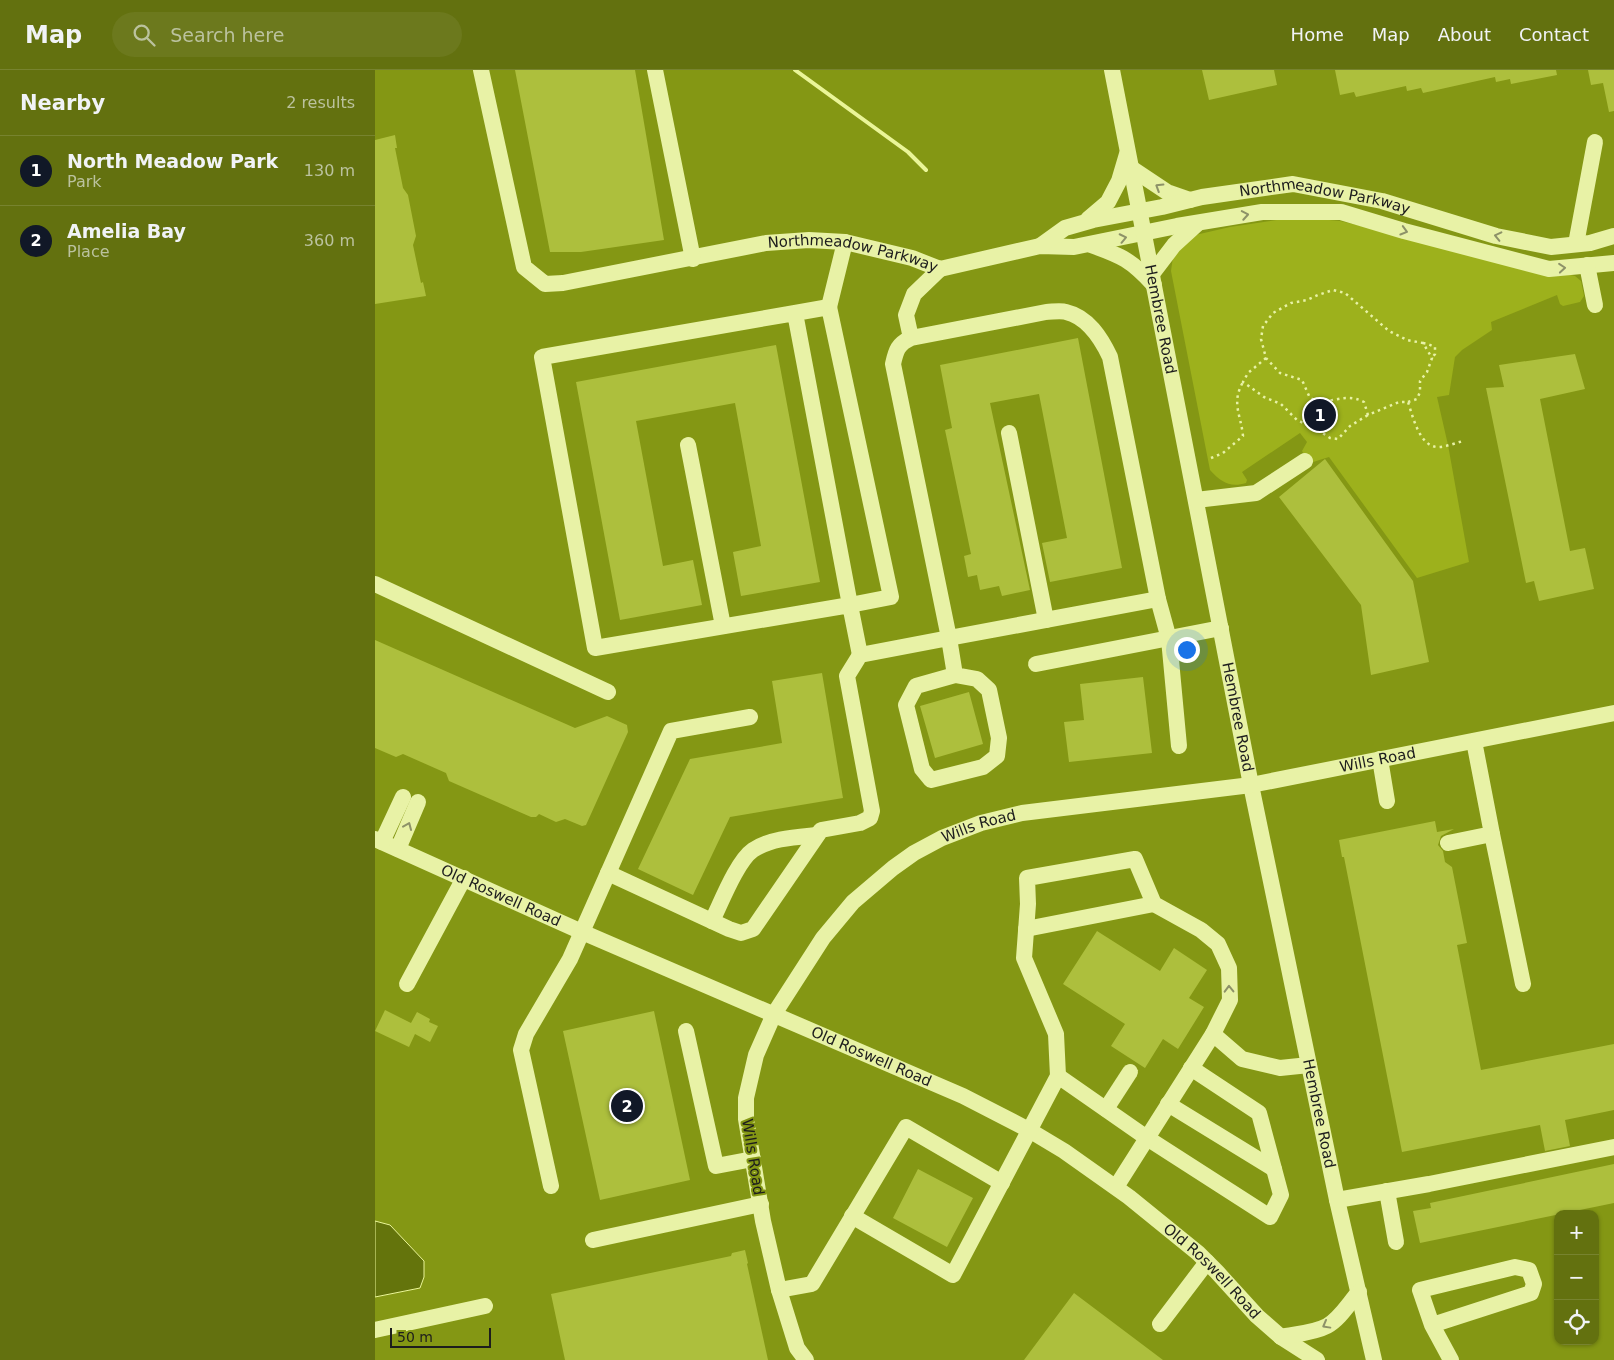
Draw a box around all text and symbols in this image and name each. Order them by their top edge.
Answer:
search box [112,12,462,57]
text: Map [25,21,82,49]
icon: search [130,21,158,49]
text: Search here [170,24,284,46]
text: Home [1291,24,1344,45]
text: Map [1372,24,1410,45]
text: About [1438,24,1491,45]
text: Contact [1519,24,1589,45]
text: Nearby [20,91,105,115]
text: 2 results [286,93,355,112]
text: North Meadow Park [67,150,278,172]
text: 1 [30,161,42,180]
text: 130 m [304,161,355,180]
text: Park [67,172,102,191]
street label: Northmeadow Parkway [1238,175,1412,218]
one-way arrow [1155,184,1164,193]
one-way arrow [1241,211,1249,221]
text: Amelia Bay [67,220,186,242]
one-way arrow [1400,225,1409,236]
text: 2 [30,231,42,250]
text: 360 m [304,231,355,250]
street label: Northmeadow Parkway [767,231,941,276]
one-way arrow [1493,231,1502,242]
one-way arrow [1118,233,1127,244]
text: Place [67,242,110,261]
one-way arrow [1558,262,1566,273]
street label: Hembree Road [1141,263,1180,376]
pin: 1 [1304,396,1336,434]
your location [1174,637,1200,663]
street label: Hembree Road [1218,660,1257,773]
street label: Wills Road [1338,744,1417,776]
street label: Wills Road [939,806,1018,846]
one-way arrow [401,822,412,831]
street label: Old Roswell Road [438,861,564,930]
one-way arrow [1224,985,1235,993]
street label: Old Roswell Road [808,1023,934,1090]
street label: Hembree Road [1299,1057,1339,1170]
pin: 2 [611,1087,643,1125]
street label: Wills Road [738,1117,768,1197]
map controls [1554,1210,1599,1345]
button: + [1554,1210,1599,1255]
street label: Old Roswell Road [1160,1220,1264,1323]
button: − [1554,1255,1599,1300]
button: locate [1554,1300,1599,1345]
one-way arrow [1323,1319,1332,1329]
scale bar [390,1325,491,1348]
text: 50 m [397,1329,433,1345]

